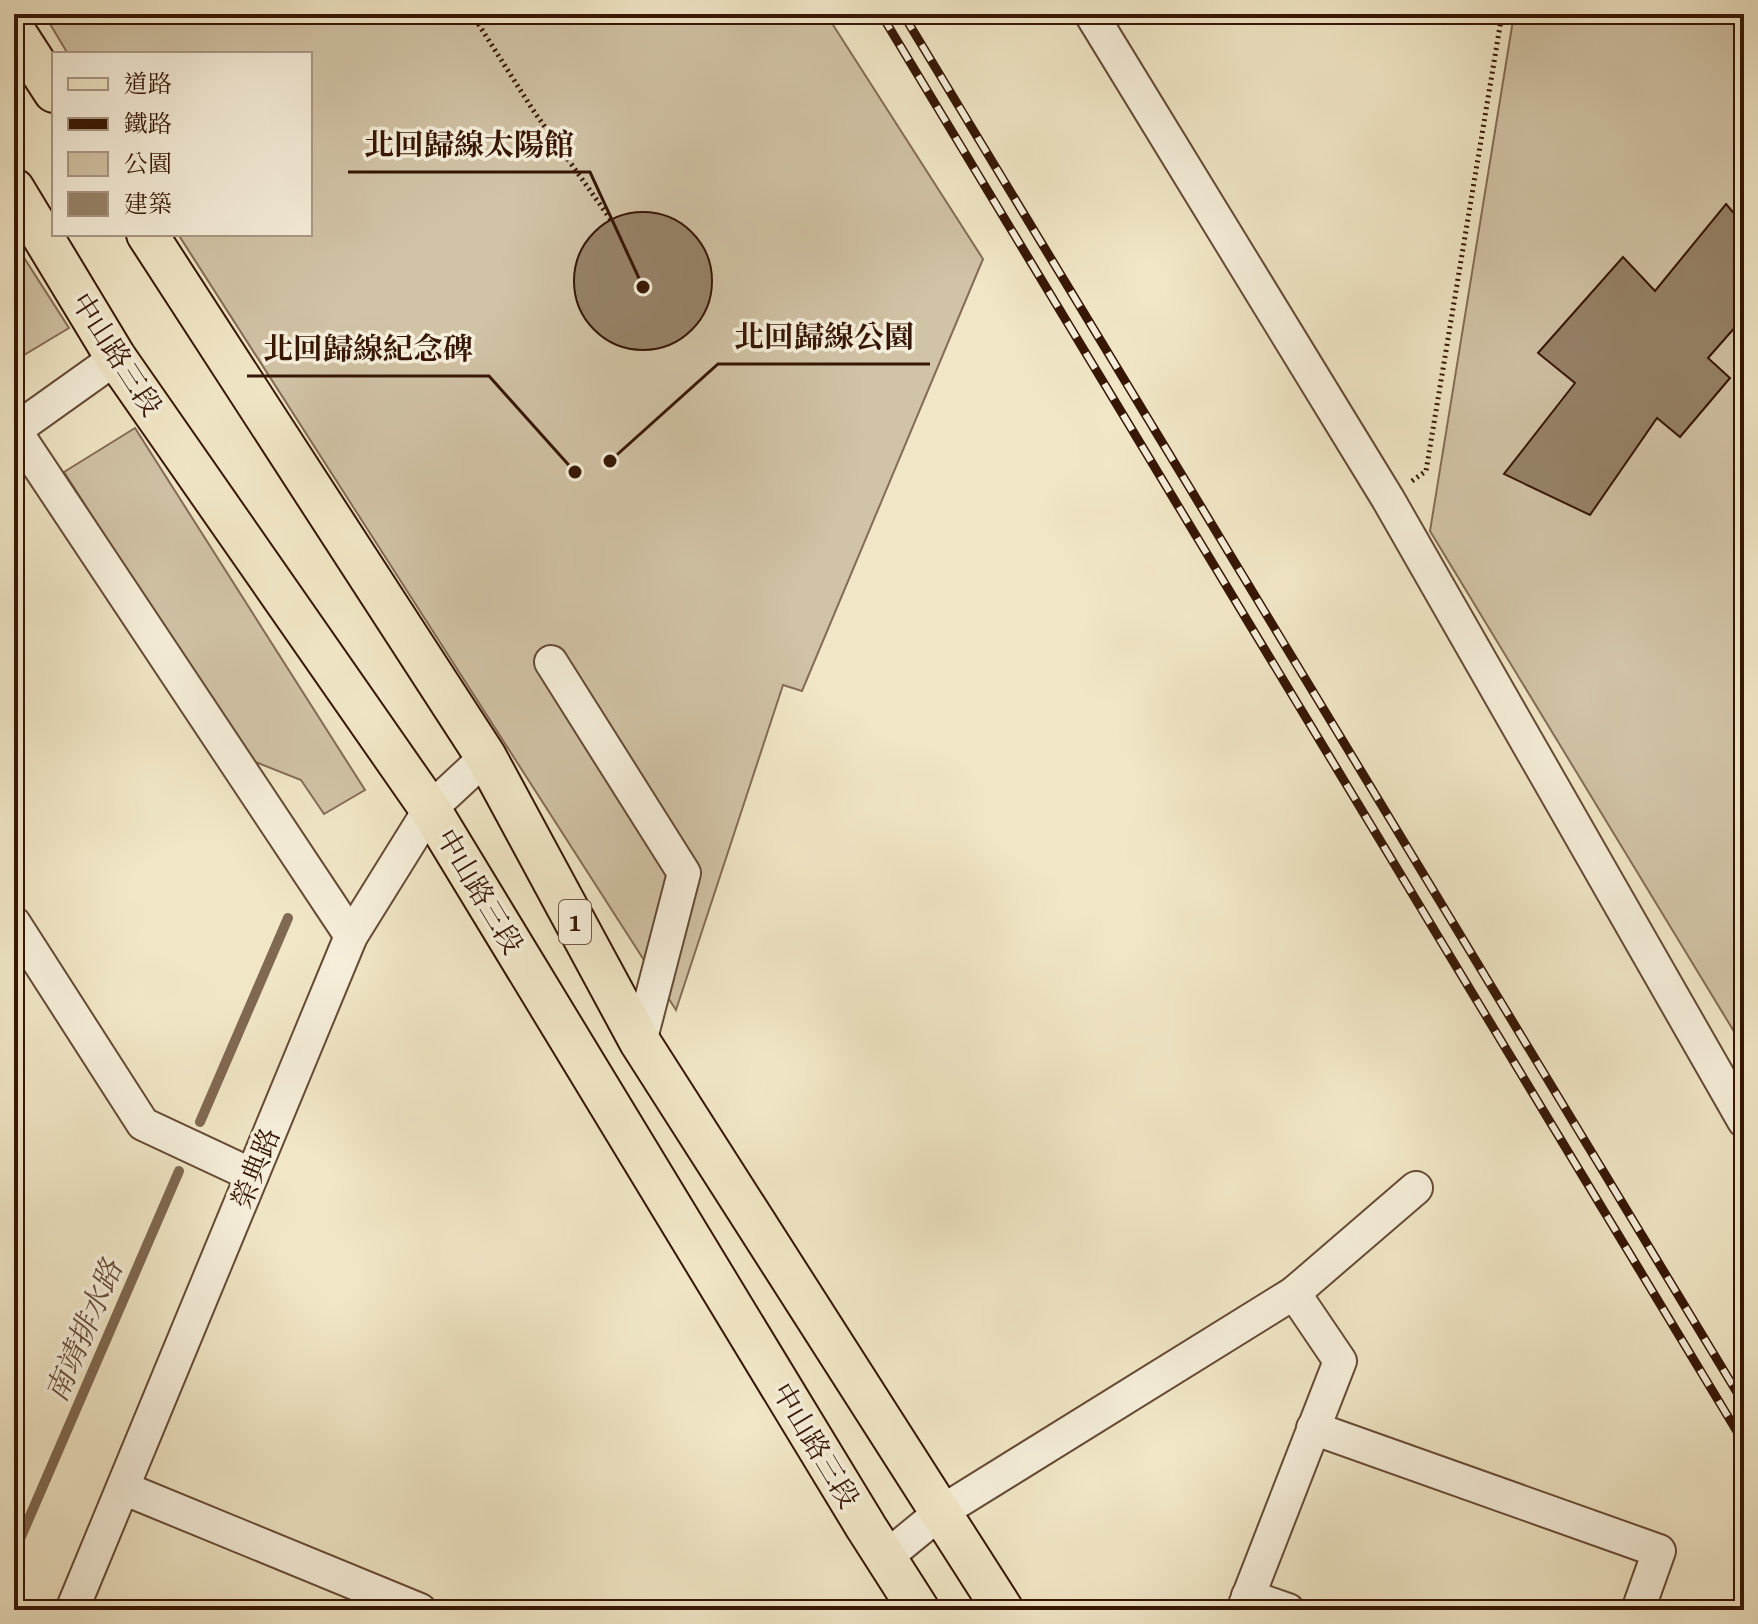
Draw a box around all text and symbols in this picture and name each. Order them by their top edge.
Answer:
legend [52,52,312,236]
text: 道路 [124,66,172,101]
text: 鐵路 [124,106,172,141]
callout: 北回歸線太陽館 [348,118,590,172]
text: 北回歸線太陽館 [364,122,574,166]
text: 公園 [124,146,172,181]
text: 建築 [124,186,172,221]
street label: 中山路三段 [62,284,173,424]
callout: 北回歸線公園 [718,310,930,364]
text: 北回歸線公園 [734,314,914,358]
callout: 北回歸線紀念碑 [247,322,489,376]
text: 北回歸線紀念碑 [263,326,473,370]
street label: 中山路三段 [427,820,534,961]
road number: 1 [559,900,591,944]
street label: 榮典路 [220,1121,289,1214]
water label: 南靖排水路 [34,1251,133,1408]
street label: 中山路三段 [763,1374,870,1515]

